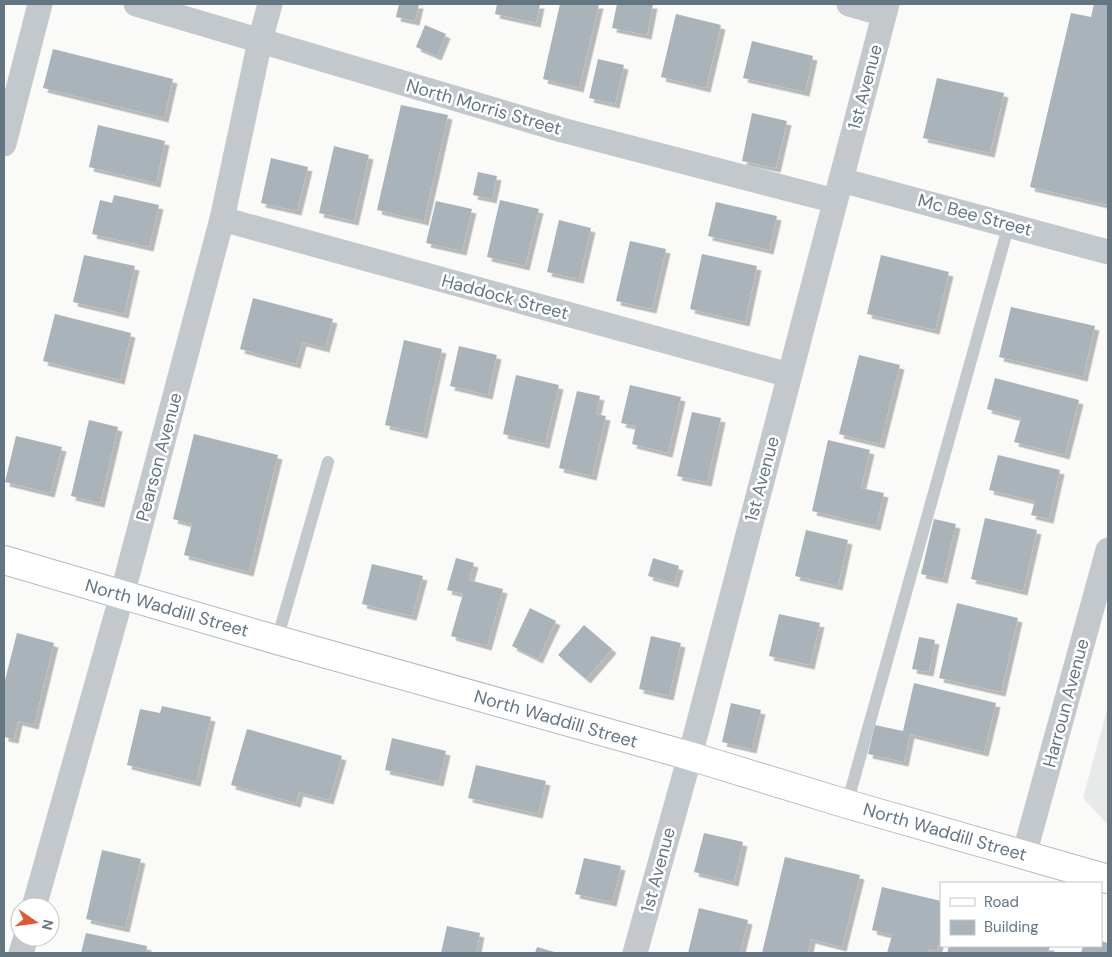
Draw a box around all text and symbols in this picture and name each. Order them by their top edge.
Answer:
street label: 1st Avenue [842,42,888,132]
street label: North Morris Street [404,73,564,141]
street label: Mc Bee Street [915,188,1035,242]
street label: Haddock Street [439,269,571,325]
street label: Pearson Avenue [130,390,188,524]
street label: 1st Avenue [739,434,785,524]
street label: North Waddill Street [82,573,252,643]
street label: Harroun Avenue [1037,636,1095,770]
street label: North Waddill Street [471,684,641,754]
street label: North Waddill Street [860,797,1030,867]
street label: 1st Avenue [635,825,681,915]
legend [940,882,1102,947]
text: Road [984,892,1019,912]
north arrow [10,897,60,947]
text: Building [984,917,1039,937]
text: N [38,918,58,932]

